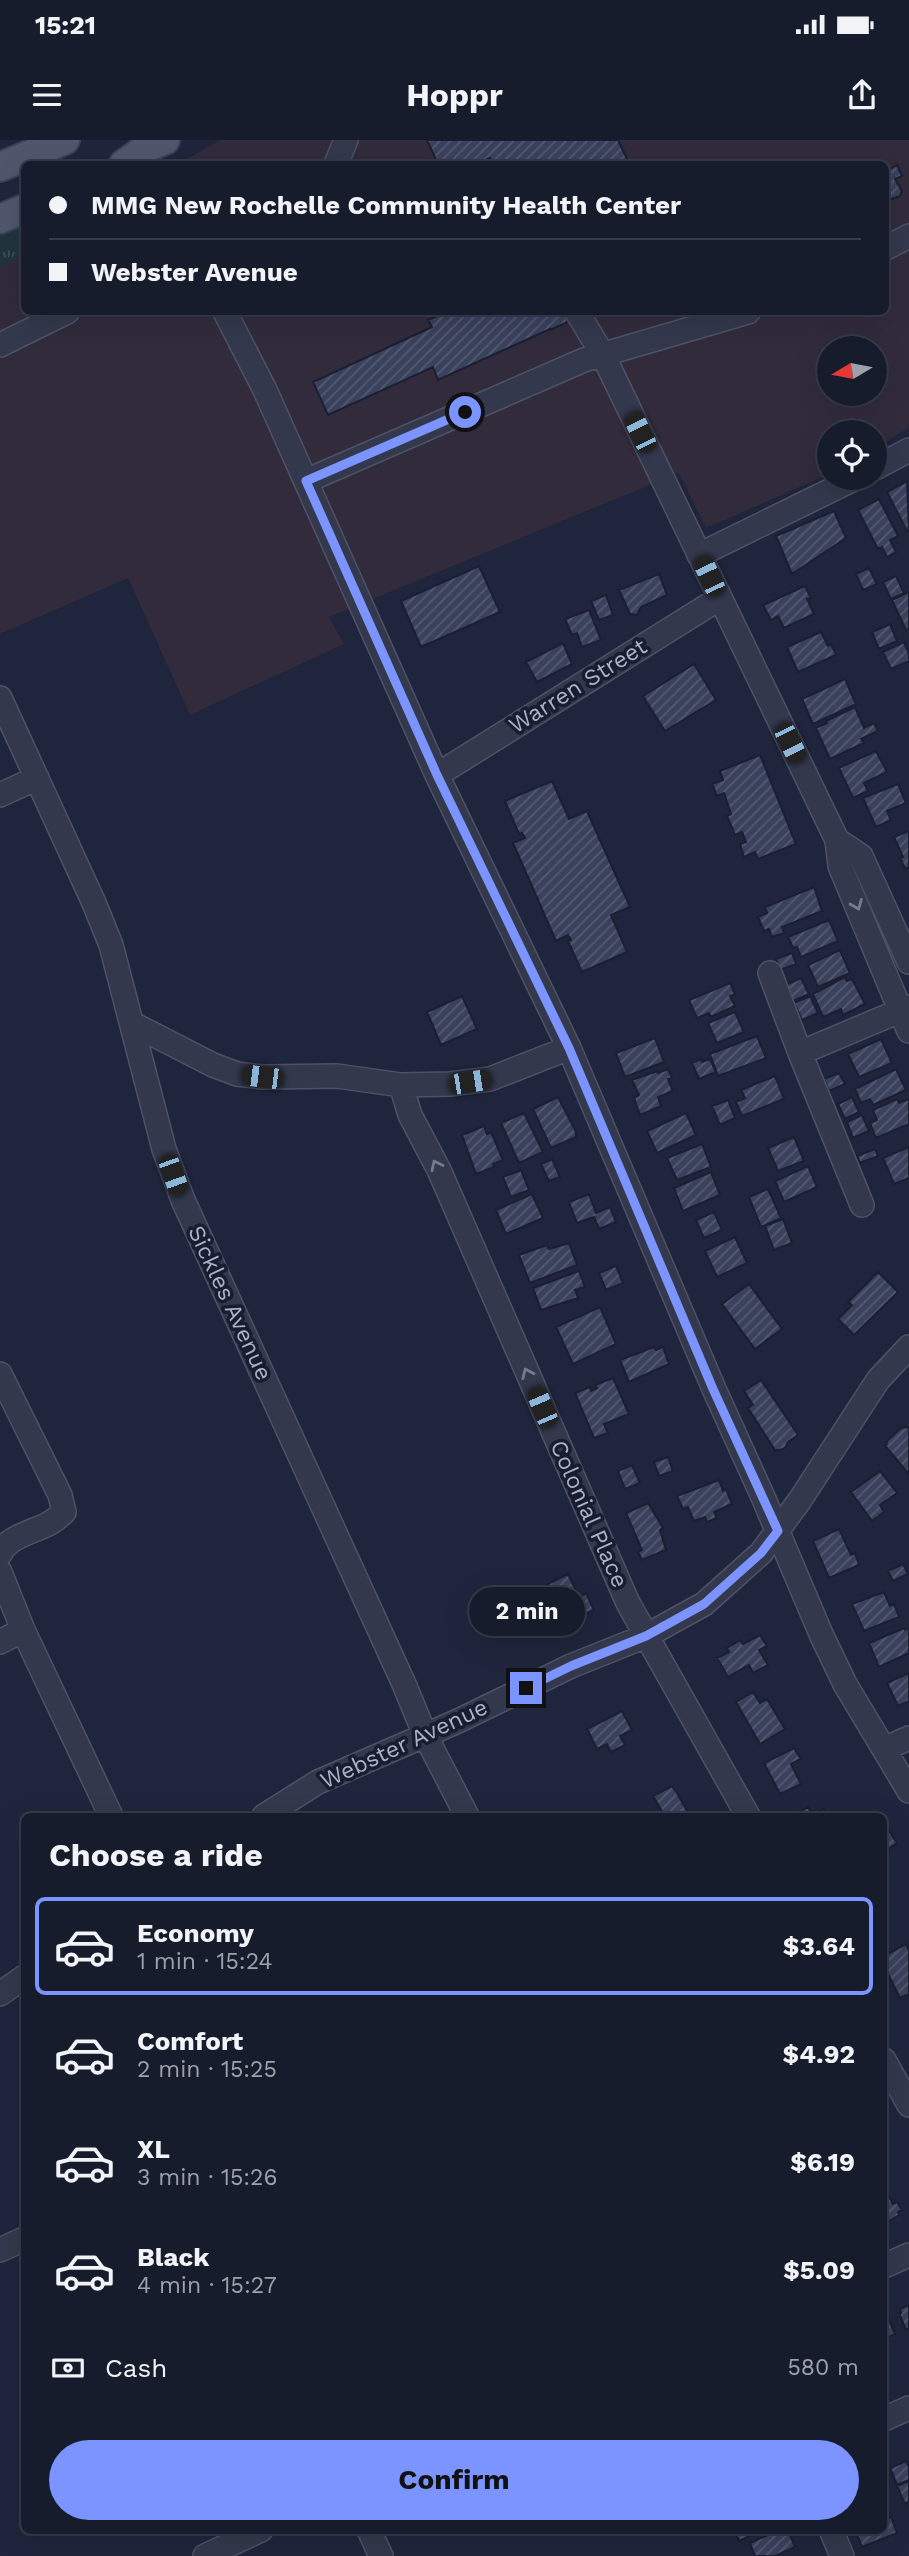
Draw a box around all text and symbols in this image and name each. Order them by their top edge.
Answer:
text: 15:21 [35,10,96,40]
icon: menu [28,76,66,114]
text: Hoppr [406,76,503,114]
icon: share [843,76,881,114]
text: MMG New Rochelle Community Health Center [91,190,681,220]
text: Webster Avenue [91,257,298,287]
north arrow [817,336,887,406]
map controls [817,336,887,490]
route start [449,396,481,428]
car [622,409,659,455]
button: locate [817,420,887,490]
car [691,553,728,599]
street label: Warren Street [504,633,652,739]
car [772,720,809,766]
one-way arrow [848,899,862,911]
car [240,1064,285,1090]
car [448,1068,493,1096]
car [156,1152,191,1198]
one-way arrow [430,1160,444,1172]
street label: Sickles Avenue [182,1221,278,1385]
one-way arrow [521,1368,535,1380]
car [525,1384,560,1430]
street label: Colonial Place [545,1436,633,1592]
callout: 2 min [468,1586,584,1636]
text: 2 min [496,1598,558,1625]
route end [510,1672,542,1704]
street label: Webster Avenue [316,1693,492,1795]
text: Choose a ride [49,1836,263,1874]
icon: car [53,1915,116,1978]
text: Economy [137,1918,254,1948]
text: $3.64 [783,1931,855,1961]
text: 1 min · 15:24 [137,1948,272,1975]
icon: car [53,2023,116,2086]
text: Comfort [137,2026,243,2056]
text: $4.92 [783,2039,855,2069]
text: 2 min · 15:25 [137,2056,277,2083]
icon: car [53,2131,116,2194]
text: XL [137,2134,170,2164]
text: $6.19 [790,2147,855,2177]
text: 3 min · 15:26 [137,2164,278,2191]
icon: car [53,2239,116,2302]
text: Black [137,2242,209,2272]
text: $5.09 [783,2255,855,2285]
text: 4 min · 15:27 [137,2272,277,2299]
icon: cash [49,2349,87,2387]
text: Cash [105,2353,167,2383]
text: 580 m [787,2354,859,2381]
button: Confirm [49,2440,859,2520]

